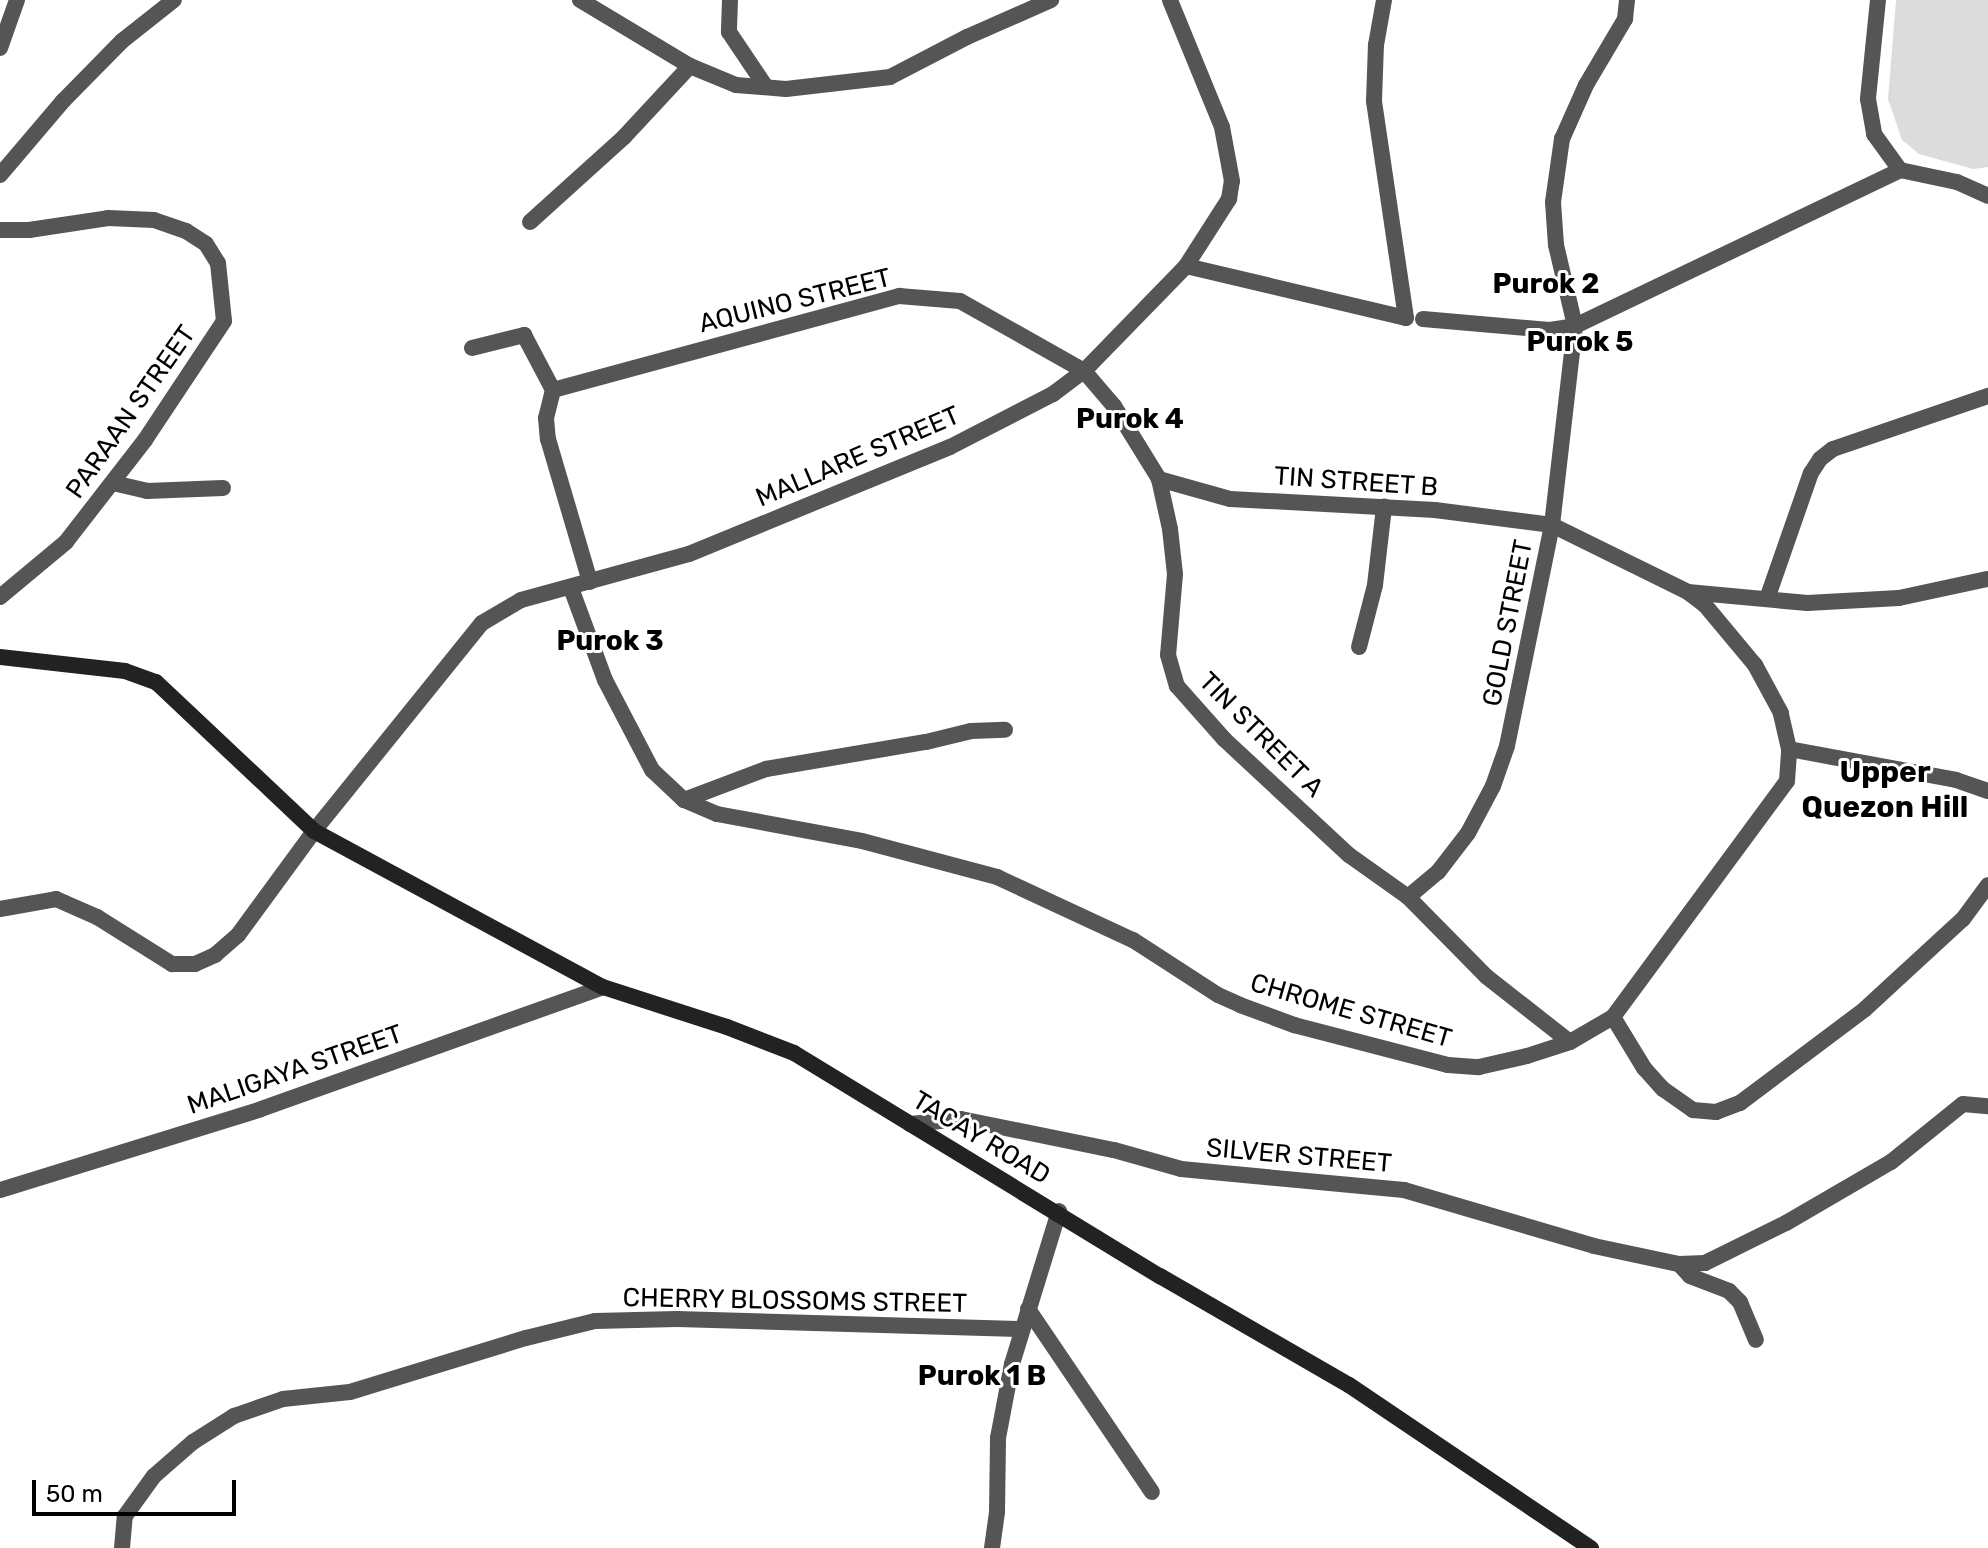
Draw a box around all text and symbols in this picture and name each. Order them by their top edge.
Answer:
street label: AQUINO STREET [696,262,894,340]
district label: Purok 2 [1492,267,1600,301]
street label: PARAAN STREET [60,320,202,504]
district label: Purok 5 [1526,325,1634,359]
street label: MALLARE STREET [751,400,965,514]
district label: Purok 4 [1076,402,1184,436]
street label: TIN STREET B [1273,461,1439,503]
street label: GOLD STREET [1477,537,1539,709]
district label: Purok 3 [556,624,664,658]
street label: TIN STREET A [1192,666,1330,804]
district label: Upper Quezon Hill [1802,754,1968,824]
street label: CHROME STREET [1247,967,1455,1055]
street label: MALIGAYA STREET [183,1018,407,1122]
street label: TACAY ROAD [906,1085,1056,1191]
street label: SILVER STREET [1205,1132,1393,1180]
street label: CHERRY BLOSSOMS STREET [622,1282,968,1320]
district label: Purok 1 B [918,1359,1046,1393]
scale bar [36,1464,240,1514]
text: 50 m [46,1480,103,1508]

